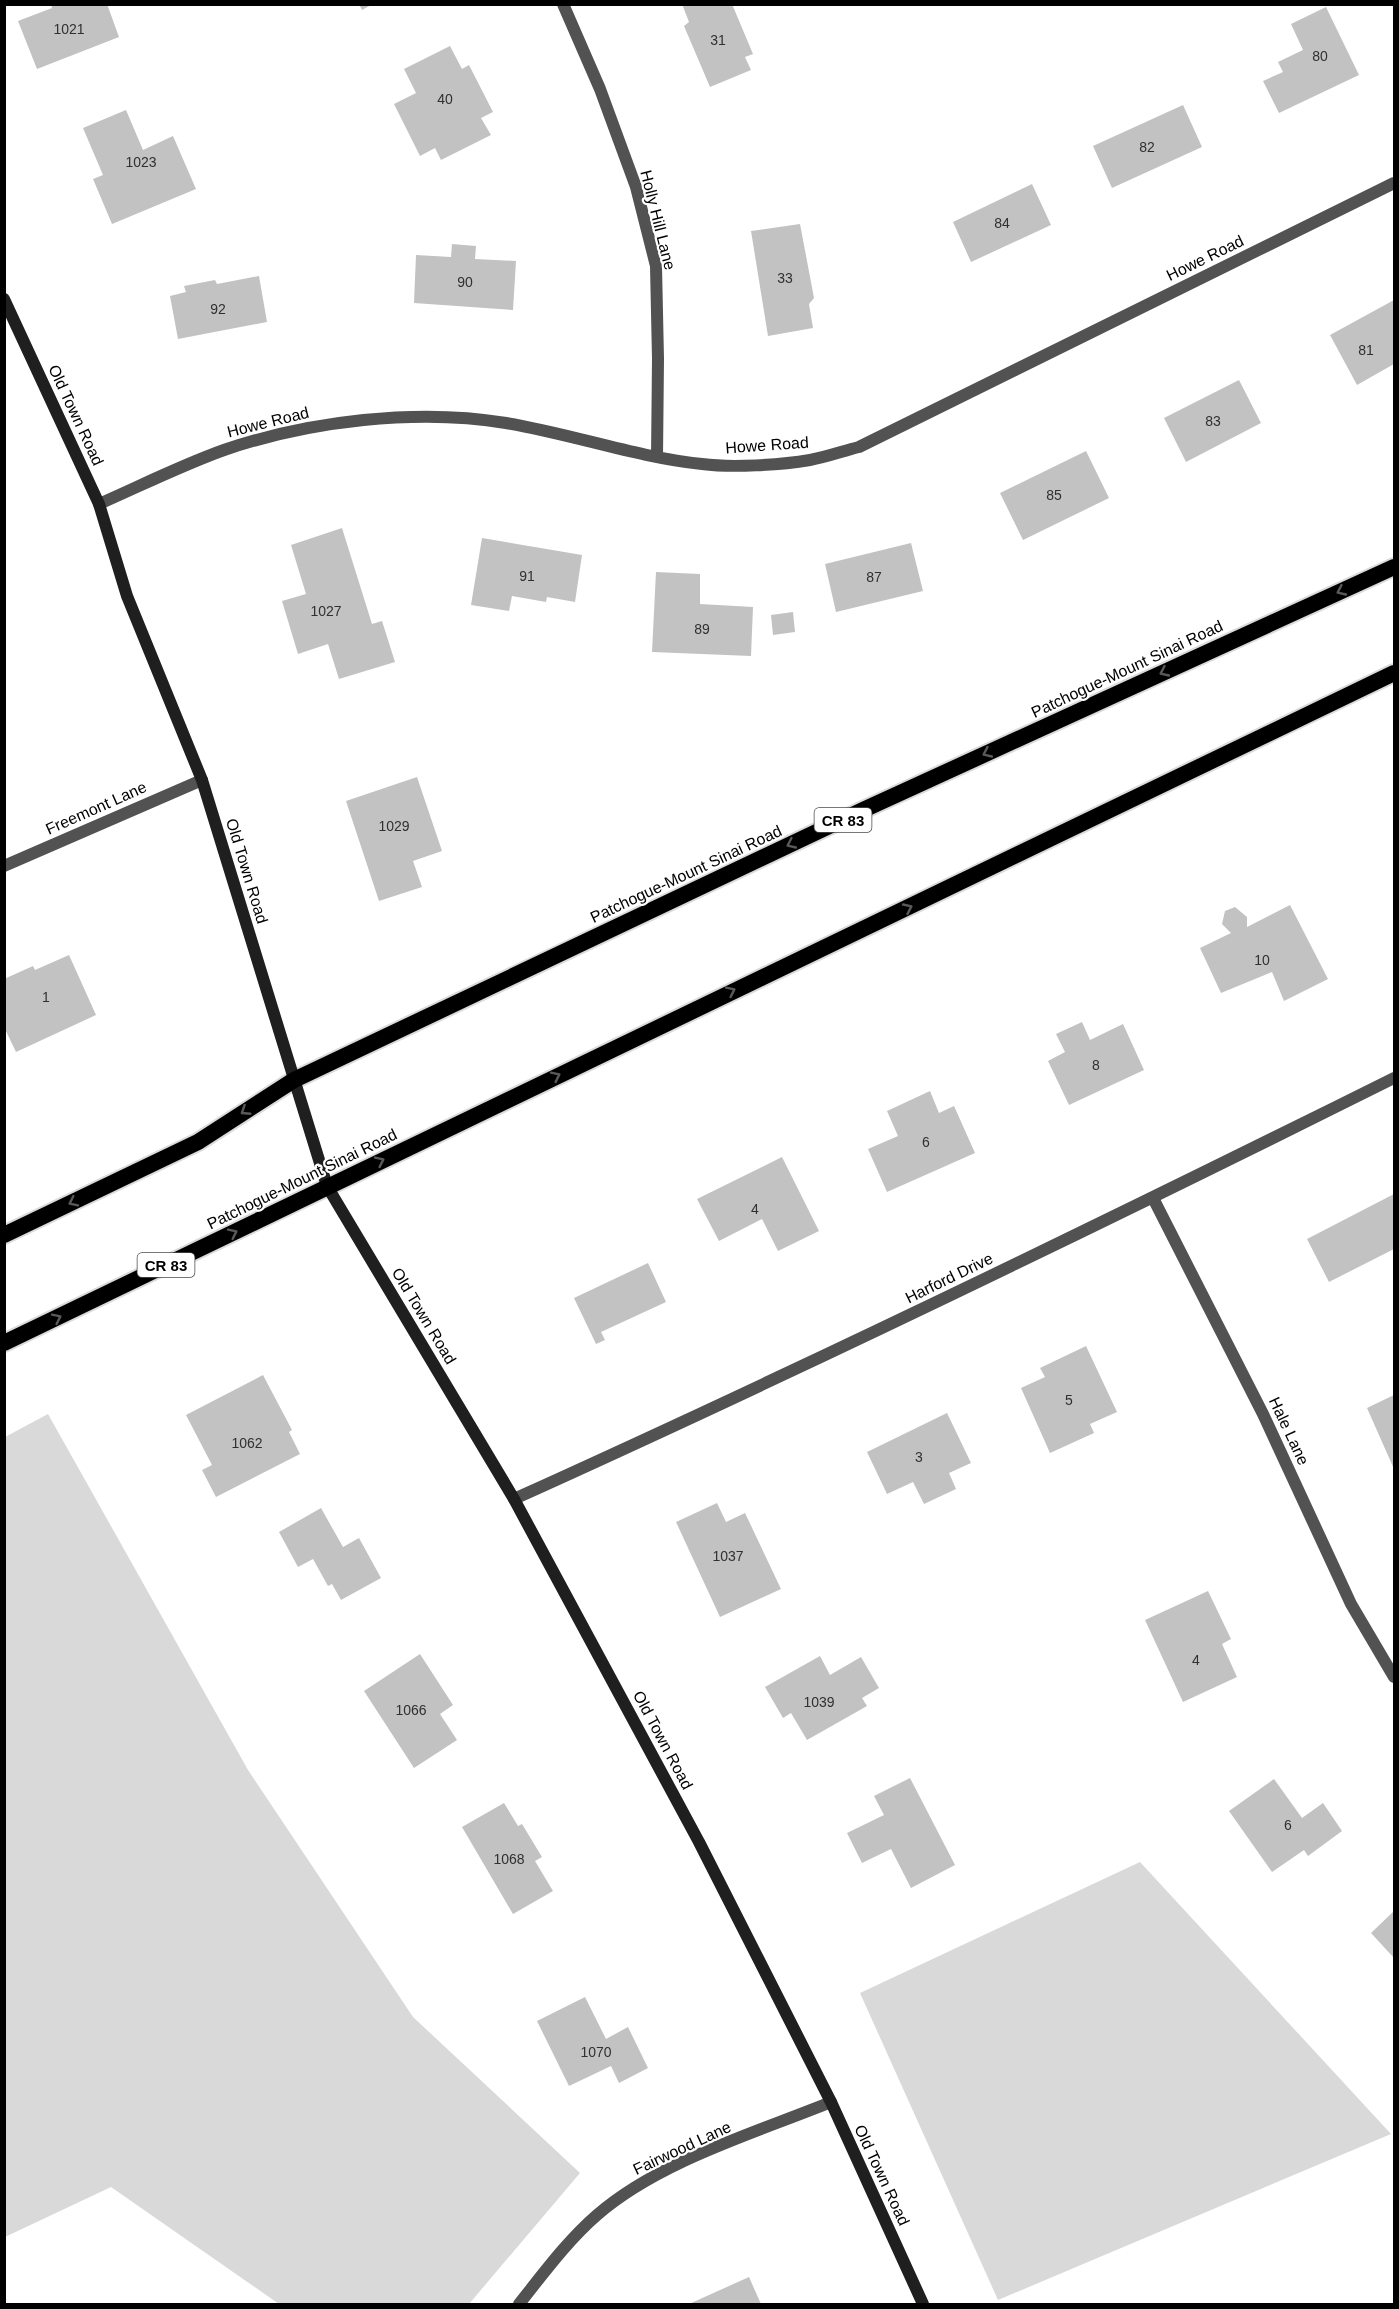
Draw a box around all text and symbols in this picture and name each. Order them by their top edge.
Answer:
house number: 1021 [53,21,85,37]
house number: 31 [710,32,726,48]
house number: 80 [1312,48,1328,64]
house number: 40 [437,91,453,107]
house number: 82 [1139,139,1155,155]
house number: 1023 [125,154,157,170]
street label: Holly Hill Lane [637,168,679,272]
house number: 84 [994,215,1010,231]
street label: Howe Road [1164,232,1246,284]
house number: 33 [777,270,793,286]
house number: 90 [457,274,473,290]
house number: 92 [210,301,226,317]
house number: 81 [1358,342,1374,358]
street label: Old Town Road [45,362,107,468]
street label: Howe Road [225,404,311,440]
house number: 83 [1205,413,1221,429]
street label: Howe Road [725,434,809,456]
house number: 85 [1046,487,1062,503]
house number: 91 [519,568,535,584]
house number: 87 [866,569,882,585]
one-way arrow [1337,584,1348,596]
house number: 1027 [310,603,342,619]
street label: Patchogue-Mount Sinai Road [1029,617,1225,721]
house number: 89 [694,621,710,637]
one-way arrow [1159,665,1170,677]
one-way arrow [982,746,993,758]
street label: Freemont Lane [43,778,149,838]
road number: CR 83 [814,808,872,832]
street label: Old Town Road [223,816,271,926]
house number: 1029 [378,818,410,834]
street label: Patchogue-Mount Sinai Road [588,822,784,926]
one-way arrow [786,837,797,849]
one-way arrow [901,903,912,915]
house number: 10 [1254,952,1270,968]
one-way arrow [725,987,736,999]
house number: 1 [42,989,50,1005]
house number: 8 [1092,1057,1100,1073]
one-way arrow [549,1072,560,1084]
one-way arrow [241,1104,251,1116]
street label: Patchogue-Mount Sinai Road [204,1126,400,1232]
house number: 6 [922,1134,930,1150]
one-way arrow [374,1156,385,1168]
one-way arrow [69,1195,80,1207]
house number: 4 [751,1201,759,1217]
one-way arrow [226,1229,237,1241]
street label: Harford Drive [903,1249,996,1306]
road number: CR 83 [138,1253,195,1277]
street label: Old Town Road [389,1265,459,1367]
one-way arrow [51,1313,62,1325]
house number: 5 [1065,1392,1073,1408]
street label: Hale Lane [1266,1394,1312,1468]
house number: 1062 [231,1435,263,1451]
house number: 3 [915,1449,923,1465]
house number: 1037 [712,1548,744,1564]
house number: 4 [1192,1652,1200,1668]
street label: Old Town Road [630,1688,696,1792]
house number: 1039 [803,1694,835,1710]
house number: 1066 [395,1702,427,1718]
house number: 6 [1284,1817,1292,1833]
house number: 1068 [493,1851,525,1867]
house number: 1070 [580,2044,612,2060]
street label: Fairwood Lane [630,2118,734,2178]
street label: Old Town Road [851,2122,913,2228]

